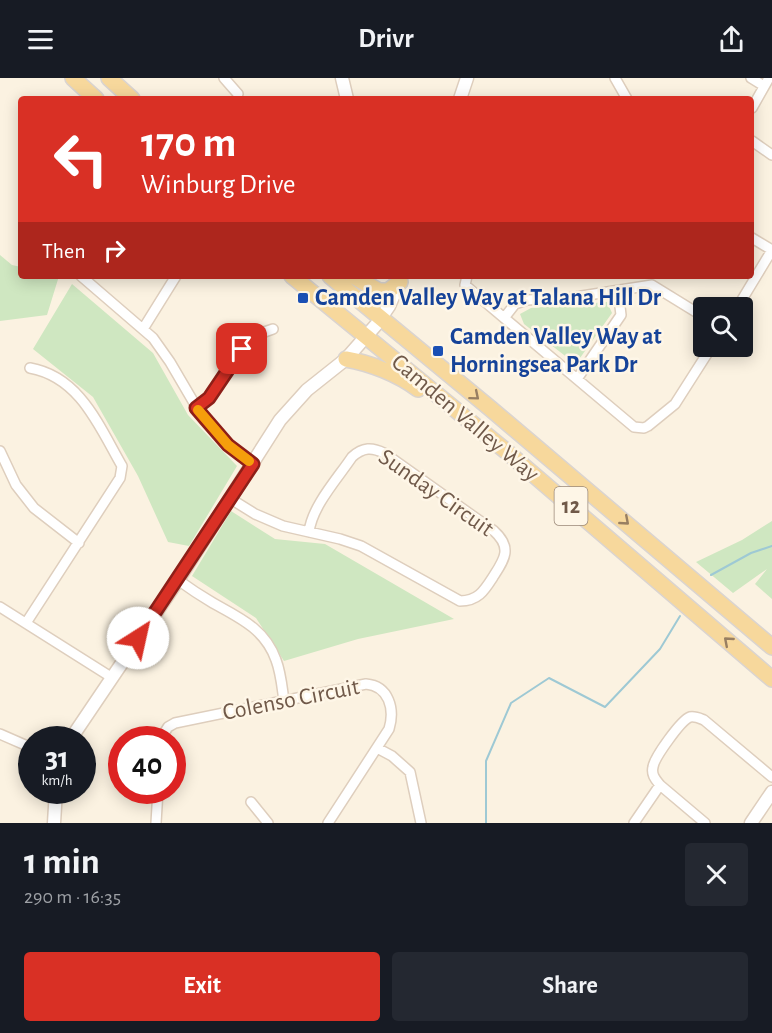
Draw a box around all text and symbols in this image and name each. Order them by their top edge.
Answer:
icon: menu [24,23,57,56]
icon: share [715,23,748,56]
text: Drivr [358,25,414,52]
icon: left [42,120,120,198]
text: 170 m [141,122,236,164]
text: Winburg Drive [141,171,295,198]
icon: right [98,234,131,267]
text: Then [42,240,86,262]
place label: Camden Valley Way at Talana Hill Dr [315,286,662,310]
marker: Camden Valley Way at Talana Hill Dr [296,291,310,305]
map controls [693,297,753,357]
button: search [693,297,753,357]
pin [216,323,267,374]
place label: Camden Valley Way at Horningsea Park Dr [450,325,662,377]
icon: arrive [225,332,258,365]
marker: Camden Valley Way at Horningsea Park Dr [431,344,445,358]
street label: Camden Valley Way [387,350,543,486]
one-way arrow [468,389,479,400]
street label: Sunday Circuit [374,445,498,541]
road number: 12 [554,487,588,525]
one-way arrow [618,514,629,525]
position arrow [106,606,170,670]
one-way arrow [724,637,735,648]
street label: Colenso Circuit [221,675,362,725]
speed limit sign: 40 [108,726,186,804]
text: 31 [45,743,69,773]
text: km/h [42,773,72,788]
button: close [685,843,748,906]
text: 1 min [24,844,100,880]
text: 290 m · 16:35 [24,887,121,907]
button: Exit [24,952,380,1021]
button: Share [392,952,748,1021]

